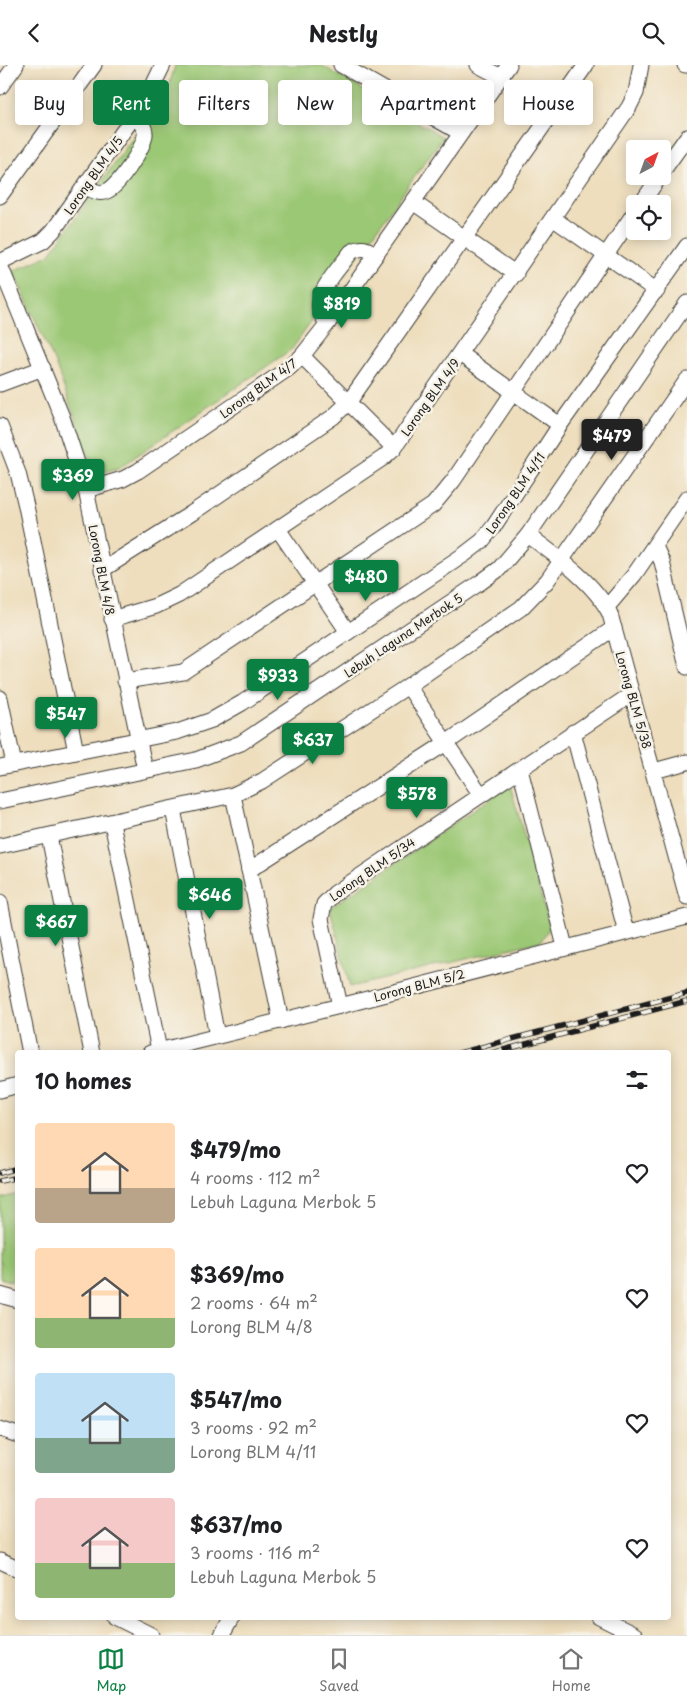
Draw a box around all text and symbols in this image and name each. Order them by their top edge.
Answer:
text: Nestly [309,16,378,49]
icon: back [20,19,48,47]
icon: search [639,19,667,47]
chip: Buy [15,80,83,125]
chip: Rent [93,80,169,125]
chip: Filters [179,80,268,125]
chip: New [278,80,352,125]
chip: Apartment [362,80,494,125]
chip: House [504,80,593,125]
street label: Lorong BLM 4/5 [59,132,127,218]
north arrow [626,140,671,185]
map controls [626,140,671,240]
button: locate [626,195,671,240]
pin: $819 [312,287,372,329]
text: $819 [323,291,361,315]
street label: Lorong BLM 4/7 [216,354,300,422]
street label: Lorong BLM 4/9 [396,354,464,440]
pin: $479 [582,419,642,461]
text: $479 [593,423,631,447]
street label: Lorong BLM 4/11 [481,449,549,537]
pin: $369 [43,459,103,501]
text: $369 [52,463,94,487]
street label: Lorong BLM 4/8 [84,523,120,617]
pin: $480 [336,559,396,602]
text: $480 [344,564,388,588]
street label: Lebuh Laguna Merbok 5 [340,588,466,682]
street label: Lorong BLM 5/38 [611,649,657,751]
pin: $933 [248,659,308,701]
text: $933 [258,663,298,687]
pin: $547 [36,697,96,739]
text: $547 [46,701,86,725]
pin: $637 [283,723,343,765]
text: $637 [293,727,333,751]
pin: $578 [387,777,447,819]
text: $578 [397,781,437,805]
street label: Lorong BLM 5/34 [325,833,419,905]
pin: $646 [180,877,240,920]
text: $646 [189,882,231,906]
pin: $667 [26,905,86,947]
text: $667 [36,909,76,933]
street label: Lorong BLM 5/2 [372,964,466,1006]
text: 10 homes [35,1064,132,1096]
icon: filters [623,1066,651,1094]
text: $479/mo [190,1133,281,1165]
icon: home [75,1143,135,1203]
icon: heart [623,1159,651,1187]
text: 4 rooms · 112 m² [190,1165,320,1189]
text: Lebuh Laguna Merbok 5 [190,1189,376,1213]
text: $369/mo [190,1258,284,1290]
icon: home [75,1268,135,1328]
icon: heart [623,1284,651,1312]
text: 2 rooms · 64 m² [190,1290,318,1314]
text: Lorong BLM 4/8 [190,1314,313,1338]
text: $547/mo [190,1383,282,1415]
icon: home [75,1393,135,1453]
icon: heart [623,1409,651,1437]
text: 3 rooms · 92 m² [190,1415,317,1439]
text: Lorong BLM 4/11 [190,1439,316,1463]
text: $637/mo [190,1508,282,1540]
icon: home [75,1518,135,1578]
icon: heart [623,1534,651,1562]
text: 3 rooms · 116 m² [190,1540,320,1564]
text: Lebuh Laguna Merbok 5 [190,1564,376,1588]
tab: Map [96,1645,126,1696]
tab: Saved [319,1645,359,1696]
tab: Home [552,1645,591,1696]

